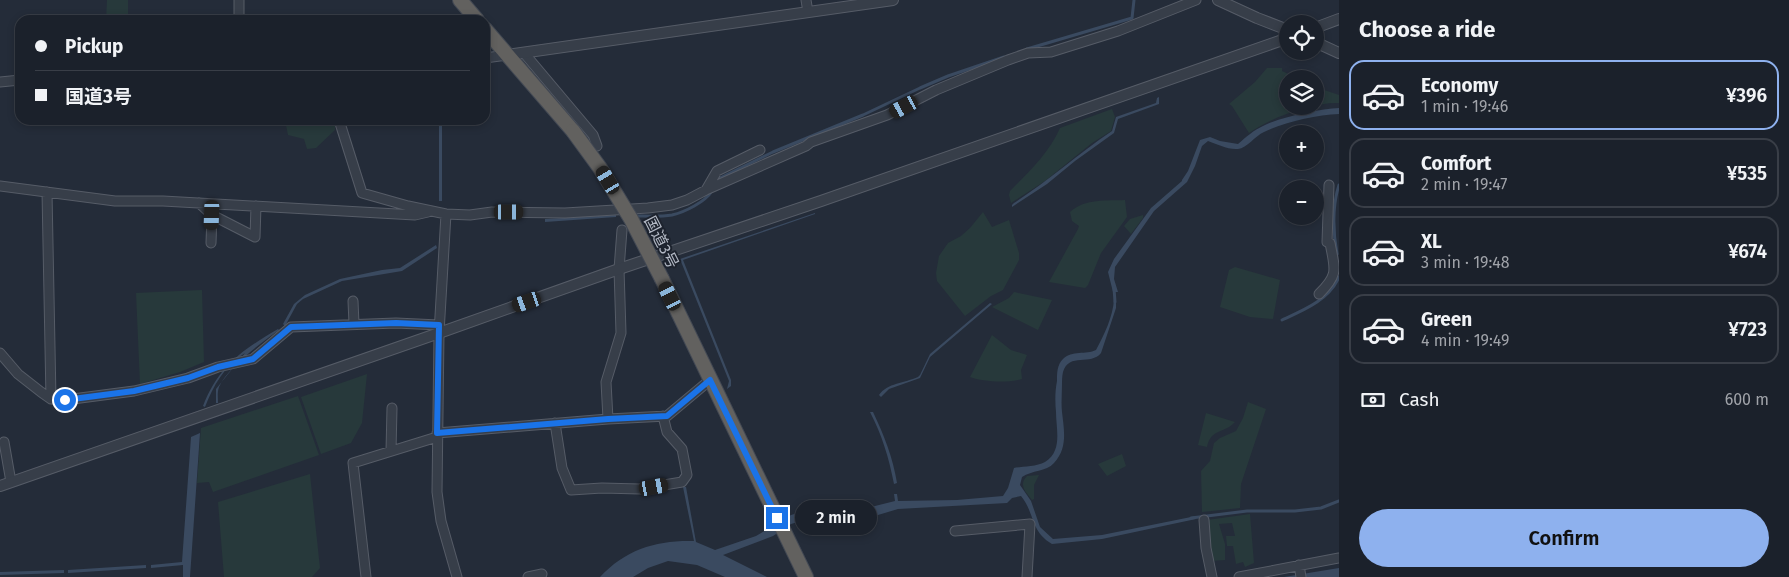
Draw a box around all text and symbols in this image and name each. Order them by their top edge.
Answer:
map controls [1279,15,1324,225]
button: locate [1279,15,1324,60]
text: Choose a ride [1359,16,1495,43]
text: Pickup [65,35,123,58]
button: layers [1279,70,1324,115]
icon: car [1361,73,1406,118]
text: Economy [1421,74,1498,97]
text: ¥396 [1726,84,1767,107]
text: 国道3号 [65,85,132,108]
car [887,93,920,121]
text: 1 min · 19:46 [1421,97,1508,116]
button: + [1279,125,1324,170]
icon: car [1361,151,1406,196]
text: Comfort [1421,152,1491,175]
text: ¥535 [1727,162,1767,185]
car [593,163,622,197]
text: 2 min · 19:47 [1421,175,1507,194]
button: − [1279,180,1324,225]
car [203,200,220,230]
car [494,205,524,220]
street label: 国道3号 [640,213,683,271]
icon: car [1361,229,1406,274]
text: XL [1421,230,1442,253]
text: ¥674 [1728,240,1767,263]
text: 3 min · 19:48 [1421,253,1510,272]
car [656,279,683,313]
car [510,290,543,314]
icon: car [1361,307,1406,352]
text: Green [1421,308,1472,331]
text: ¥723 [1728,318,1767,341]
text: 4 min · 19:49 [1421,331,1509,350]
icon: cash [1359,386,1387,414]
text: Cash [1399,388,1440,411]
route start [54,389,76,411]
text: 600 m [1725,390,1769,409]
car [637,477,670,497]
callout: 2 min [794,500,877,536]
route end [766,507,788,529]
text: 2 min [816,508,856,527]
button: Confirm [1359,509,1769,567]

